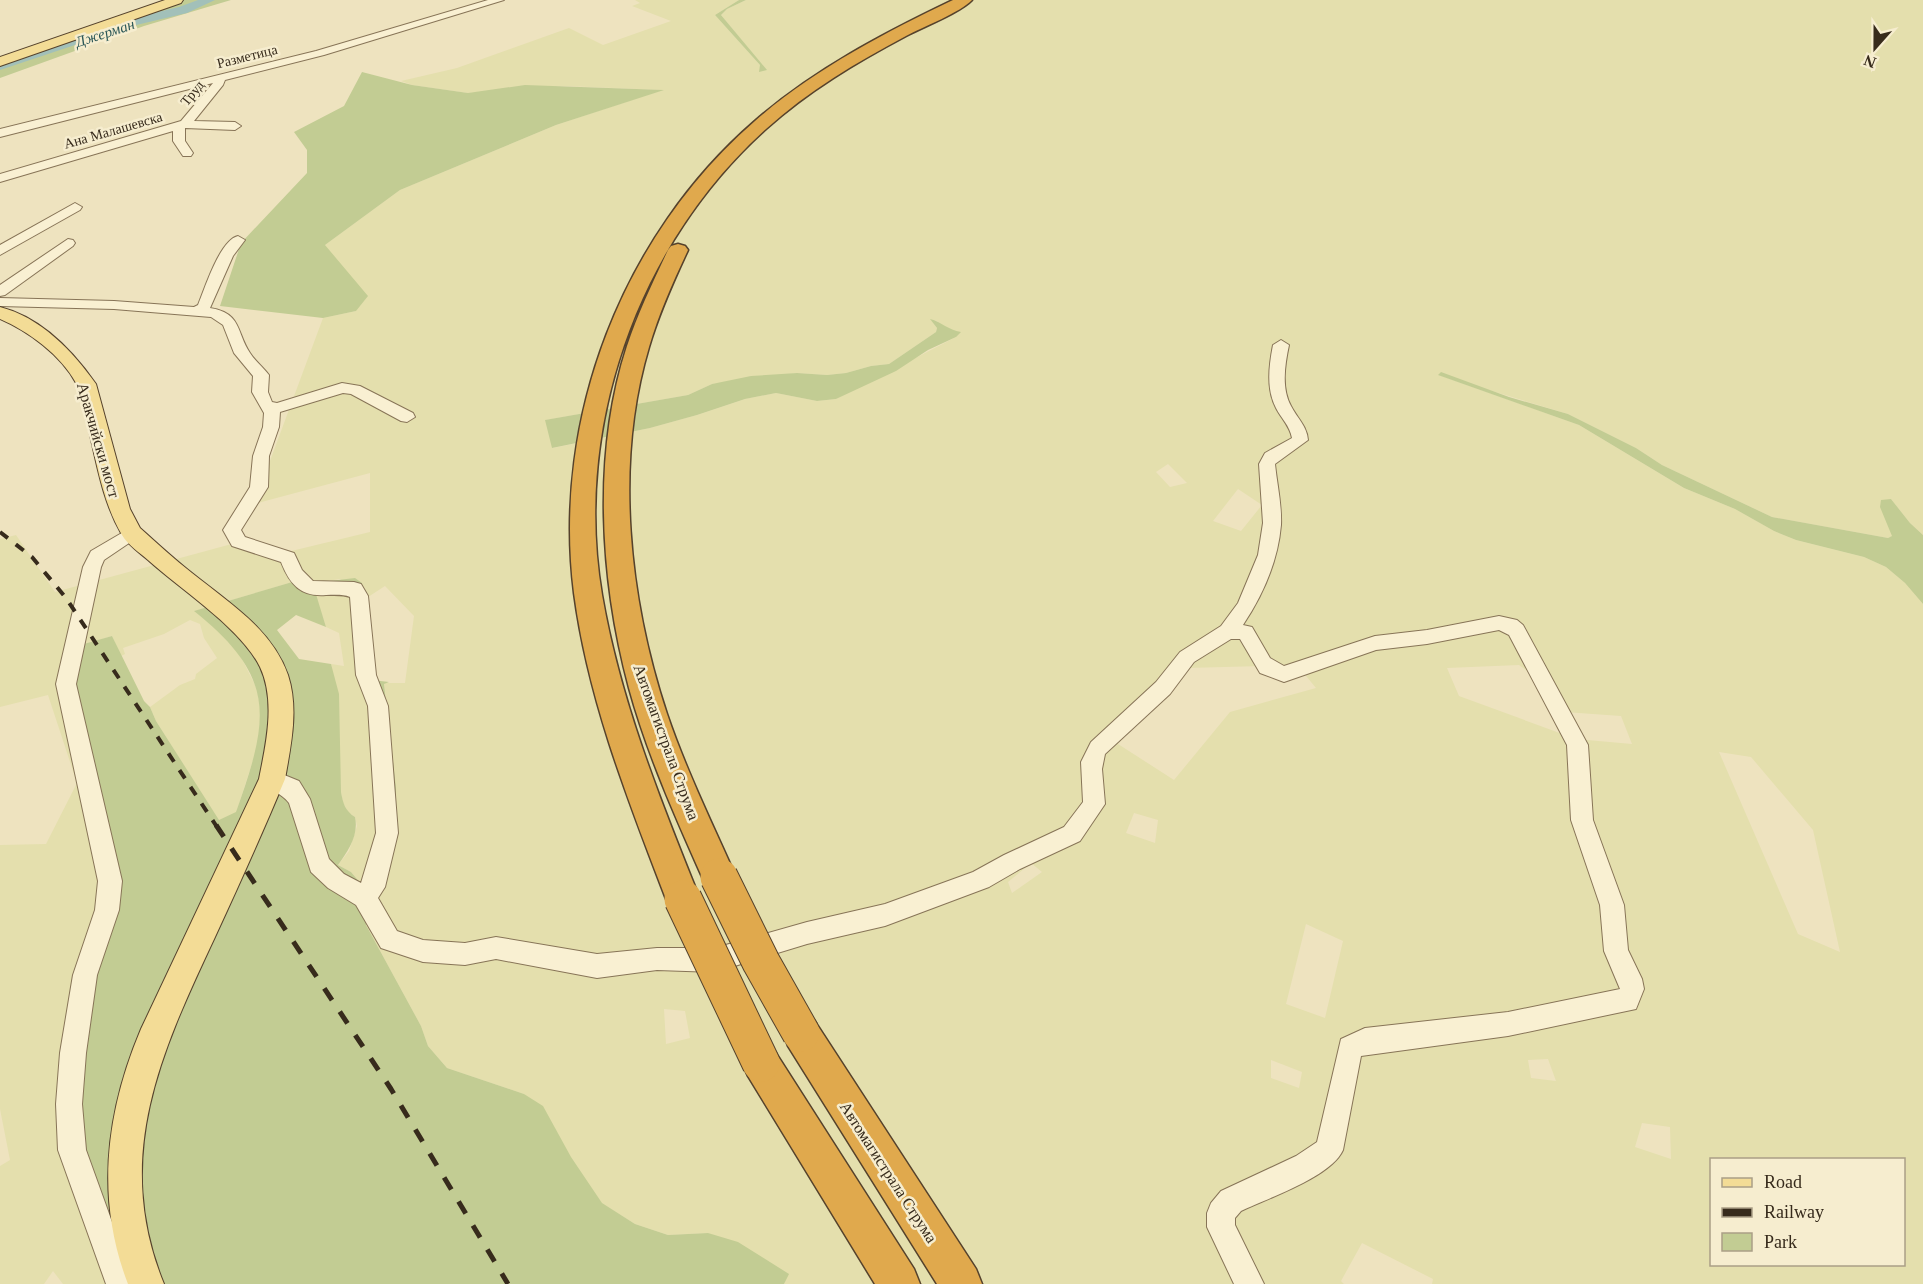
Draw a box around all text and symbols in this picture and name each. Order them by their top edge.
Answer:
water label: Джерман [72,16,137,51]
north arrow [1845,18,1905,78]
street label: Разметица [215,42,280,71]
text: N [1861,51,1878,72]
street label: Труд [178,78,207,109]
street label: Ана Малашевска [62,109,165,152]
street label: Аракчийски мост [73,381,123,500]
street label: Автомагистрала Струма [629,662,703,823]
street label: Автомагистрала Струма [836,1099,940,1246]
legend [1710,1158,1905,1266]
text: Road [1764,1172,1802,1192]
text: Railway [1764,1202,1824,1222]
text: Park [1764,1232,1797,1252]

